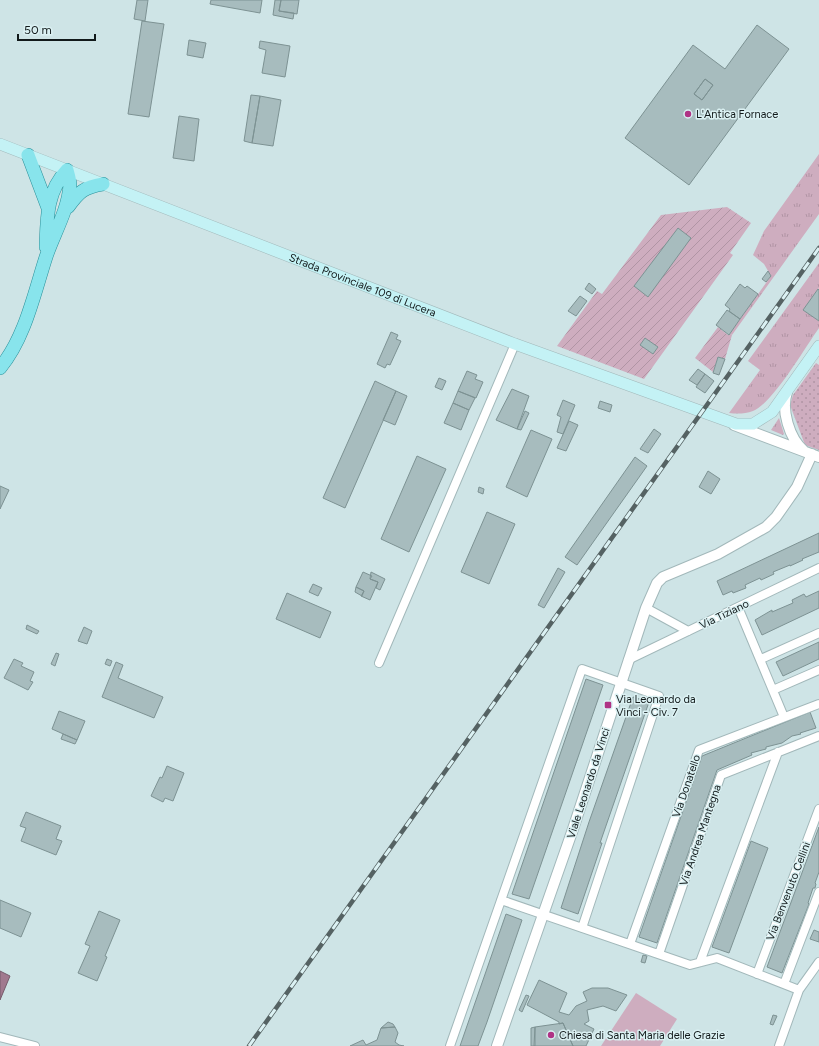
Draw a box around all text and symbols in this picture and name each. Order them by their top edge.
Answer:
scale bar [18,16,95,42]
text: 50 m [24,23,52,37]
place label: L'Antica Fornace [696,108,778,121]
marker: L'Antica Fornace [683,109,693,119]
street label: Strada Provinciale 109 di Lucera [287,251,438,320]
street label: Via Tiziano [697,597,751,632]
place label: Via Leonardo da Vinci - Civ. 7 [616,693,696,719]
marker: Via Leonardo da Vinci - Civ. 7 [603,700,613,710]
street label: Viale Leonardo da Vinci [564,726,613,840]
street label: Via Donatello [670,753,703,819]
street label: Via Andrea Mantegna [677,783,724,887]
street label: Via Benvenuto Cellini [764,840,813,942]
place label: Chiesa di Santa Maria delle Grazie [559,1029,725,1042]
marker: Chiesa di Santa Maria delle Grazie [546,1030,556,1040]

